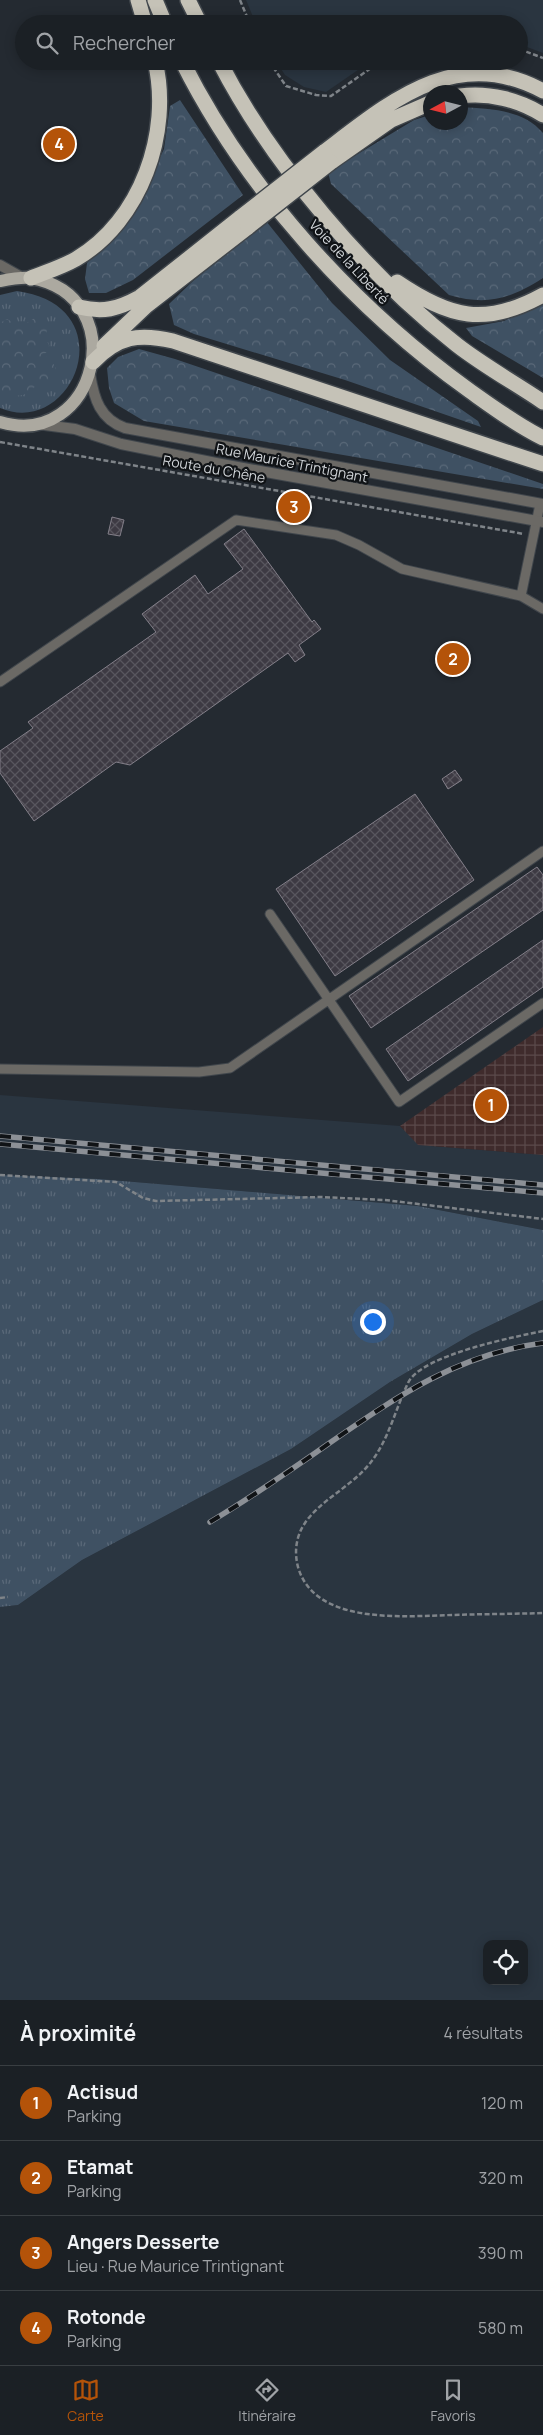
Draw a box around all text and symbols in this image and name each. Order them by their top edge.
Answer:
search box [15,15,528,70]
icon: search [33,29,61,57]
text: Rechercher [73,30,175,56]
north arrow [423,85,468,130]
pin: 4 [43,125,75,163]
street label: Voie de la Liberté [305,215,393,308]
street label: Rue Maurice Trintignant [215,438,370,487]
street label: Route du Chêne [161,450,267,487]
pin: 3 [278,488,310,526]
pin: 2 [437,640,469,678]
pin: 1 [475,1086,507,1124]
your location [360,1309,386,1335]
map controls [483,1940,528,1985]
button: locate [483,1940,528,1985]
text: À proximité [20,2019,136,2047]
text: 4 résultats [444,2022,523,2044]
text: Actisud [67,2079,138,2105]
text: 1 [32,2092,40,2114]
text: 120 m [481,2092,523,2114]
text: Parking [67,2105,122,2127]
text: Etamat [67,2154,134,2180]
text: 2 [31,2167,41,2189]
text: 320 m [479,2167,523,2189]
text: Parking [67,2180,122,2202]
text: Angers Desserte [67,2229,220,2255]
text: 3 [31,2242,41,2264]
text: 390 m [478,2242,523,2264]
text: Lieu · Rue Maurice Trintignant [67,2255,284,2277]
text: Rotonde [67,2304,146,2330]
text: 4 [31,2317,41,2339]
text: 580 m [478,2317,523,2339]
text: Parking [67,2330,122,2352]
tab: Carte [67,2376,104,2425]
tab: Itinéraire [238,2376,296,2425]
tab: Favoris [431,2376,476,2425]

